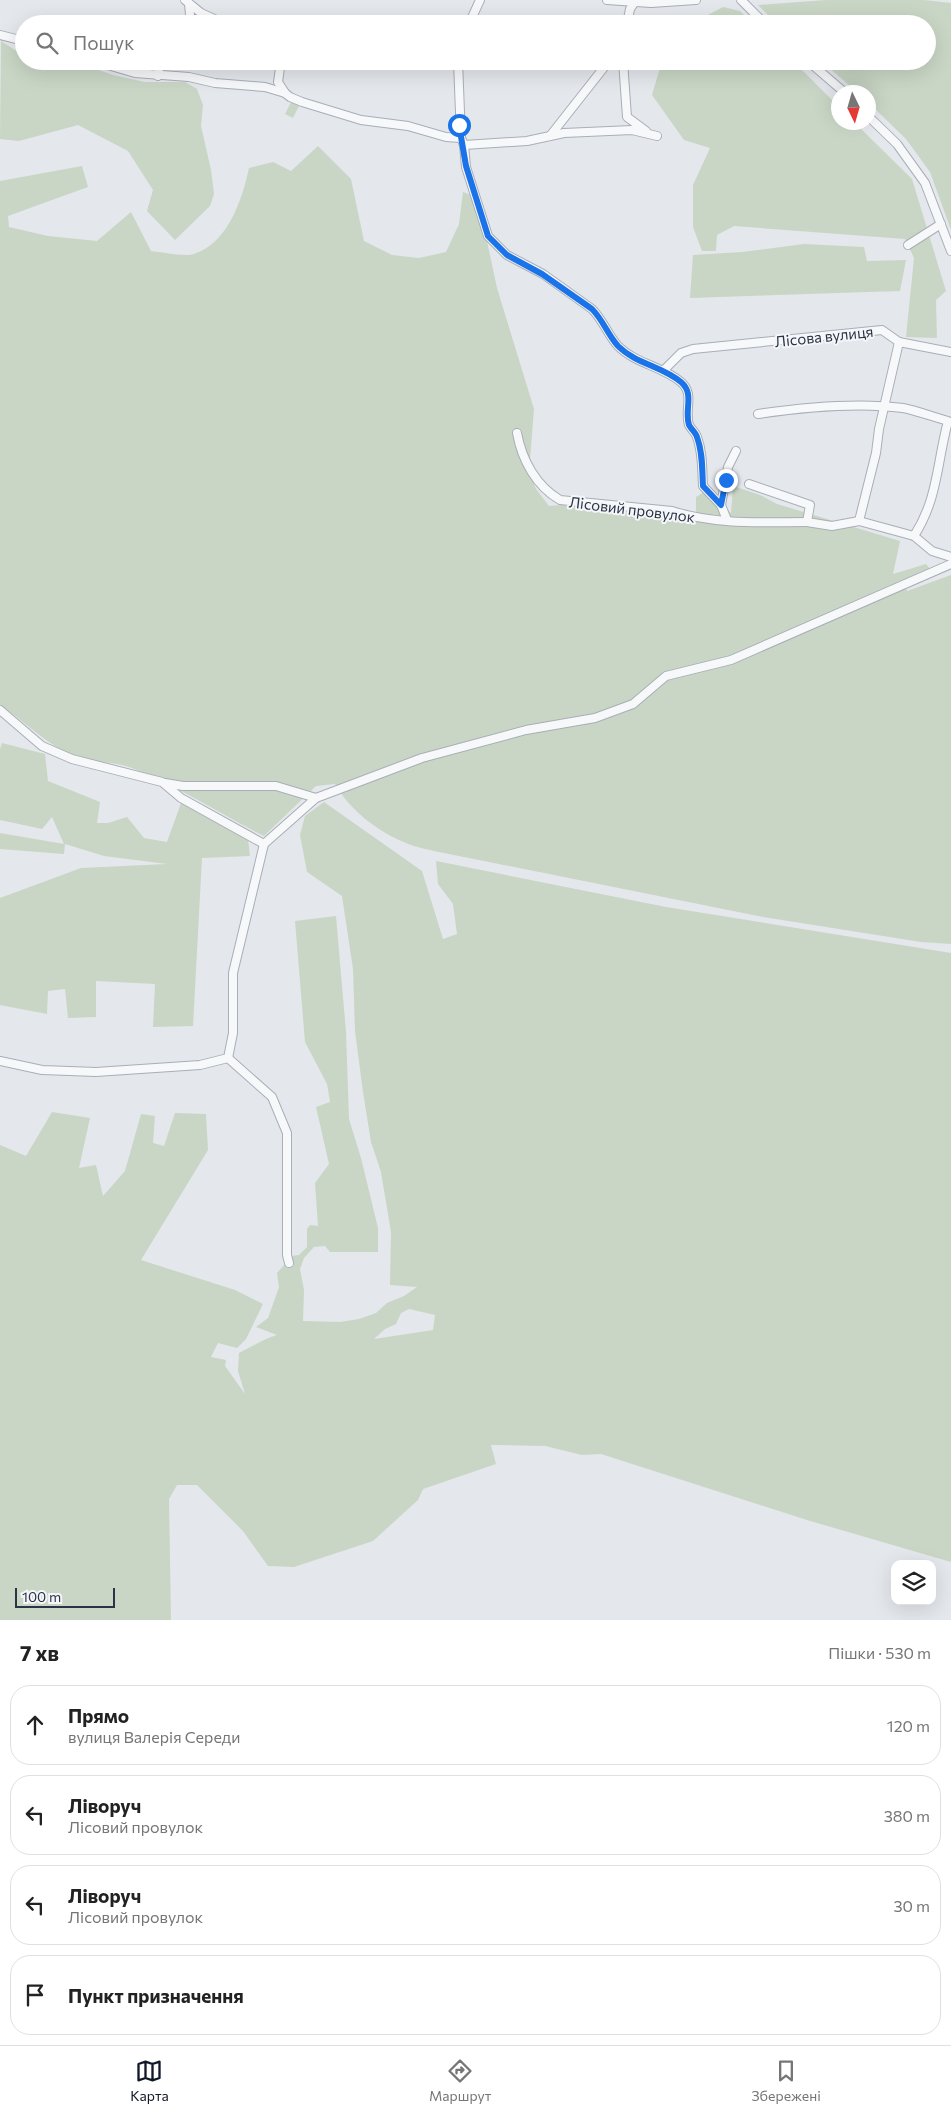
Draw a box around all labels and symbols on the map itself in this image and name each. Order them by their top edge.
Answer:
north arrow [831,85,876,130]
route start [448,114,471,137]
street label: Лісова вулиця [774,322,874,350]
route end [715,469,738,492]
street label: Лісовий провулок [568,492,696,526]
scale bar [15,1585,115,1608]

